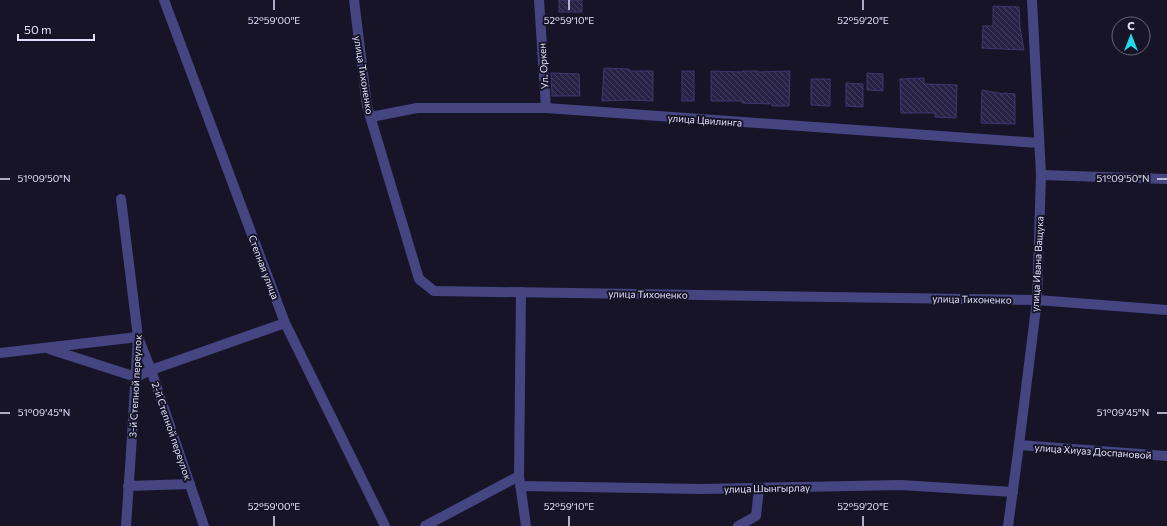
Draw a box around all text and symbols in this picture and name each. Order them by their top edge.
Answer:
text: 52°59'00"E [248,14,300,26]
text: 52°59'10"E [544,14,594,26]
text: 52°59'20"E [837,14,889,26]
scale bar [18,16,94,42]
north arrow [1111,16,1151,56]
text: С [1127,19,1135,32]
text: 50 m [24,22,52,36]
street label: улица Тихоненко [352,35,376,115]
street label: Ул. Оркен [535,43,551,89]
street label: улица Цвилинга [667,111,743,129]
text: 51°09'50"N [18,172,70,184]
text: 51°09'50"N [1097,172,1149,184]
street label: улица Ивана Ващука [1028,216,1046,312]
street label: Степная улица [246,233,282,301]
street label: улица Тихоненко [608,287,688,301]
street label: улица Тихоненко [932,292,1012,306]
street label: 3-й Степной переулок [126,334,144,438]
street label: 2-й Степной переулок [150,380,195,482]
text: 51°09'45"N [18,406,70,418]
text: 51°09'45"N [1097,406,1149,418]
street label: улица Хиуаз Доспановой [1034,441,1152,461]
street label: улица Шынгырлау [724,481,810,495]
text: 52°59'00"E [248,500,300,512]
text: 52°59'10"E [544,500,594,512]
text: 52°59'20"E [837,500,889,512]

